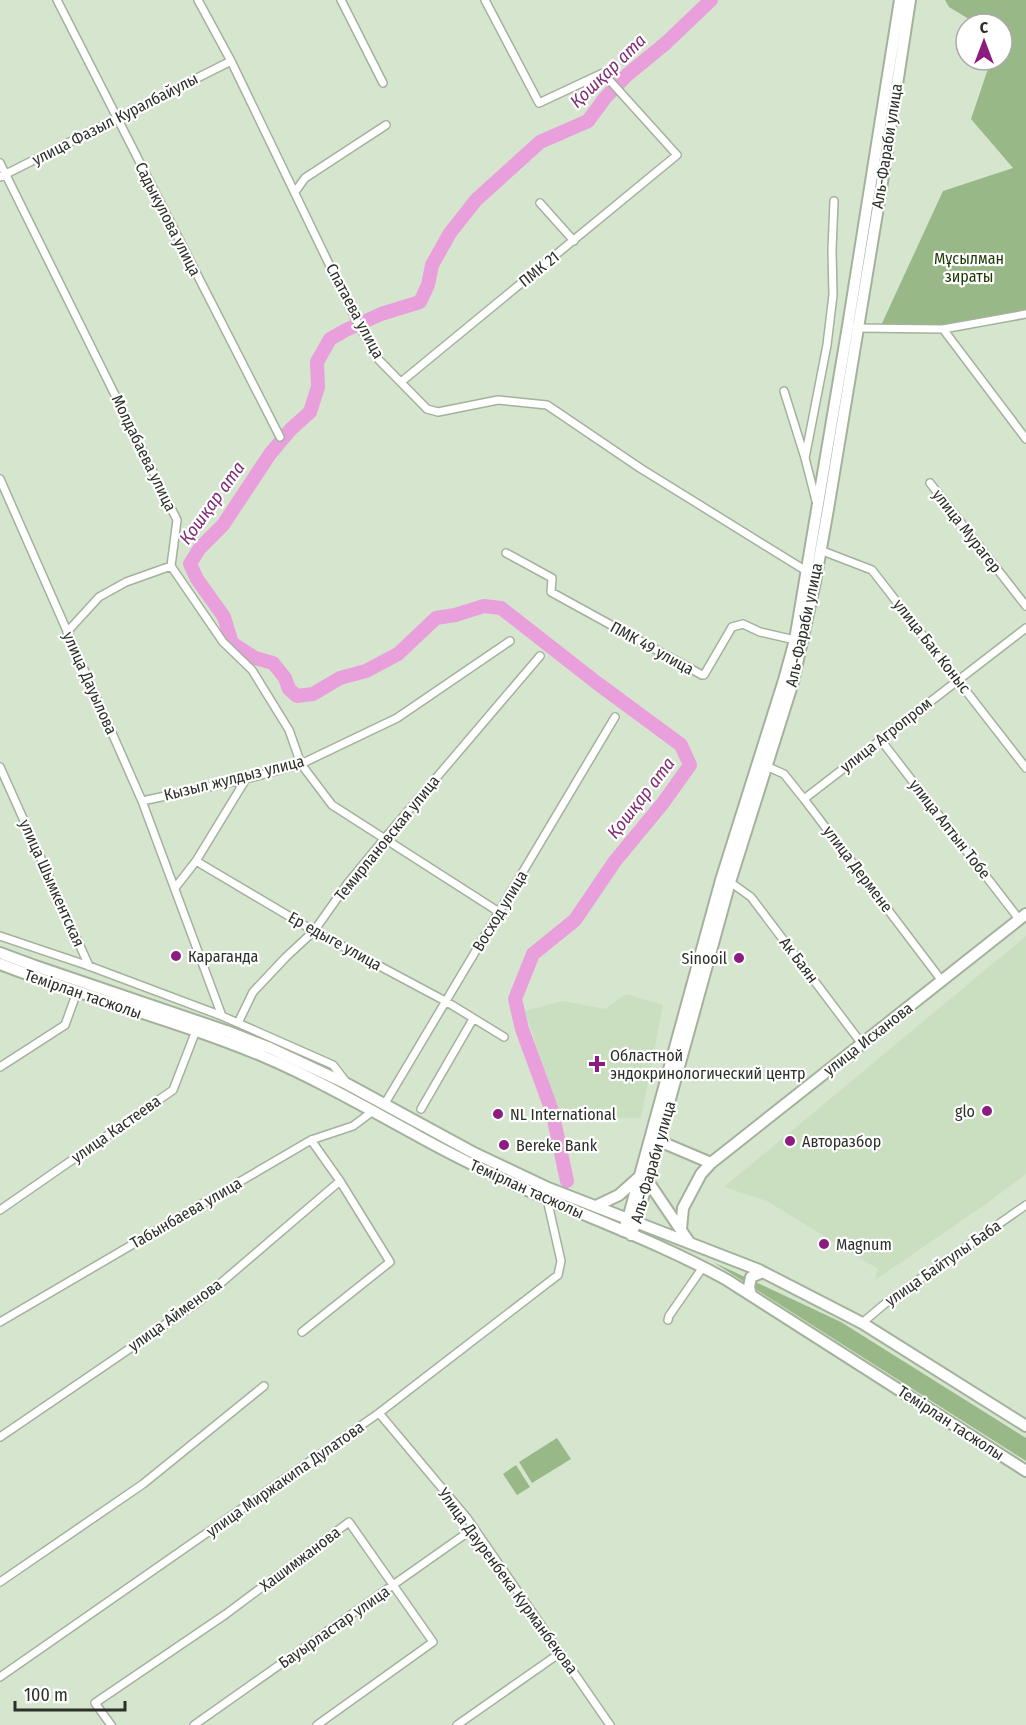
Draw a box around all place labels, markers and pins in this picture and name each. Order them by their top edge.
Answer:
place label: Караганда [188,947,259,966]
marker: Караганда [169,949,183,963]
place label: Sinooil [682,949,727,968]
marker: Sinooil [732,951,746,965]
place label: Областной эндокринологический центр [610,1046,806,1083]
marker: Областной эндокринологический центр [588,1055,606,1073]
place label: glo [955,1102,975,1121]
marker: glo [980,1104,994,1118]
place label: NL International [510,1105,616,1124]
marker: NL International [491,1107,505,1121]
place label: Авторазбор [802,1132,881,1151]
marker: Авторазбор [783,1134,797,1148]
place label: Bereke Bank [516,1136,598,1155]
marker: Bereke Bank [497,1138,511,1152]
place label: Magnum [836,1235,892,1254]
marker: Magnum [817,1237,831,1251]

